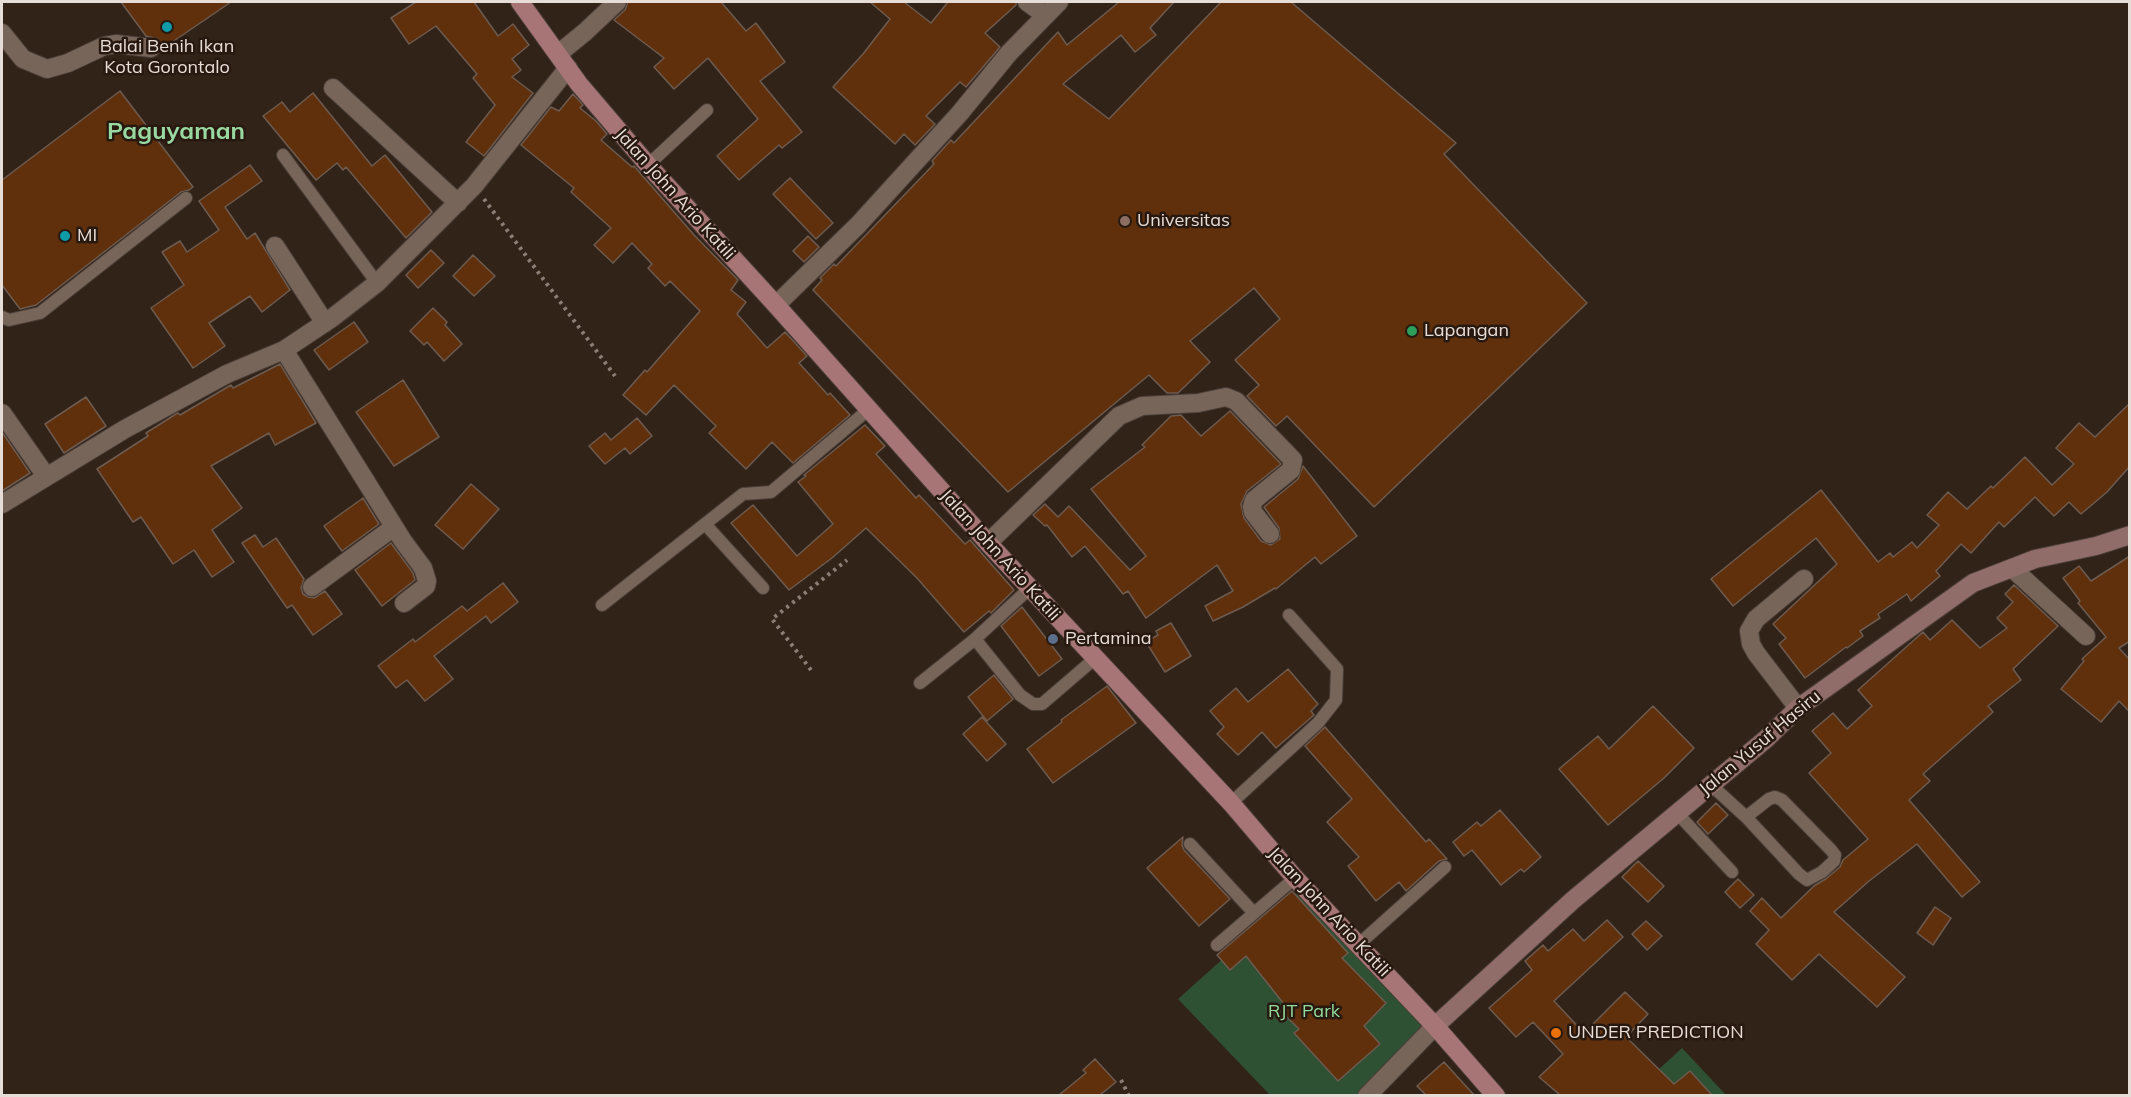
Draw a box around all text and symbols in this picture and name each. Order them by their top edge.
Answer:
marker: Balai Benih Ikan Kota Gorontalo [160,20,174,34]
place label: Balai Benih Ikan Kota Gorontalo [100,36,234,78]
district label: Paguyaman [107,118,245,146]
street label: Jalan John Ario Katili [610,124,740,264]
place label: Universitas [1137,210,1230,232]
marker: Universitas [1118,214,1132,228]
place label: MI [77,225,97,247]
marker: MI [58,229,72,243]
place label: Lapangan [1424,320,1509,342]
marker: Lapangan [1405,324,1419,338]
street label: Jalan John Ario Katili [935,485,1065,625]
place label: Pertamina [1065,628,1152,650]
marker: Pertamina [1046,632,1060,646]
street label: Jalan Yusuf Hasiru [1695,686,1825,800]
street label: Jalan John Ario Katili [1263,843,1395,981]
park label: RJT Park [1268,1001,1340,1023]
place label: UNDER PREDICTION [1568,1022,1744,1044]
marker: UNDER PREDICTION [1549,1026,1563,1040]

